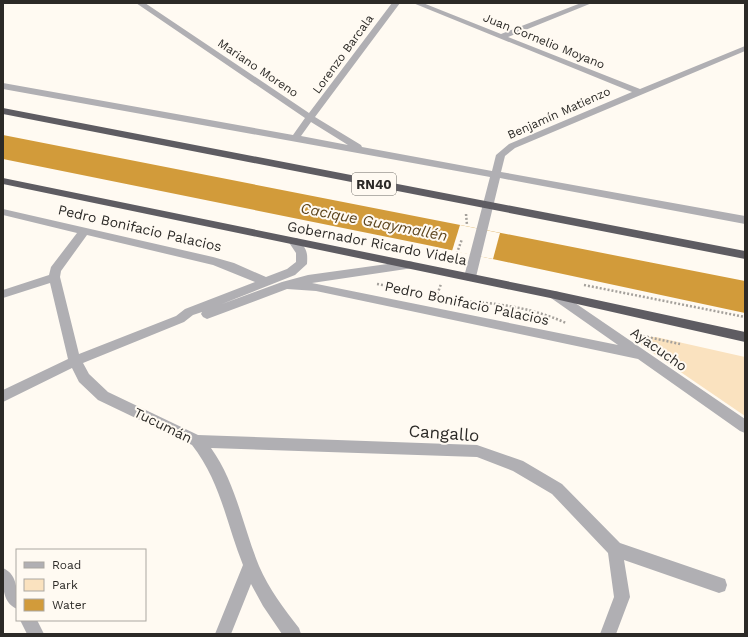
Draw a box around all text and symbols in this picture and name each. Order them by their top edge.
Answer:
street label: Juan Cornelio Moyano [481,10,607,72]
street label: Lorenzo Barcala [310,12,376,96]
street label: Mariano Moreno [215,36,301,100]
street label: Benjamín Matienzo [505,84,613,142]
road number: RN40 [352,173,396,195]
water label: Cacique Guaymallén [299,199,449,245]
street label: Pedro Bonifacio Palacios [57,201,223,255]
street label: Gobernador Ricardo Videla [286,218,468,268]
street label: Pedro Bonifacio Palacios [383,278,551,328]
street label: Ayacucho [628,324,690,374]
street label: Tucumán [131,404,195,446]
street label: Cangallo [408,421,480,445]
legend [16,549,146,621]
text: Road [52,558,81,572]
text: Park [52,578,78,592]
text: Water [52,598,87,612]

